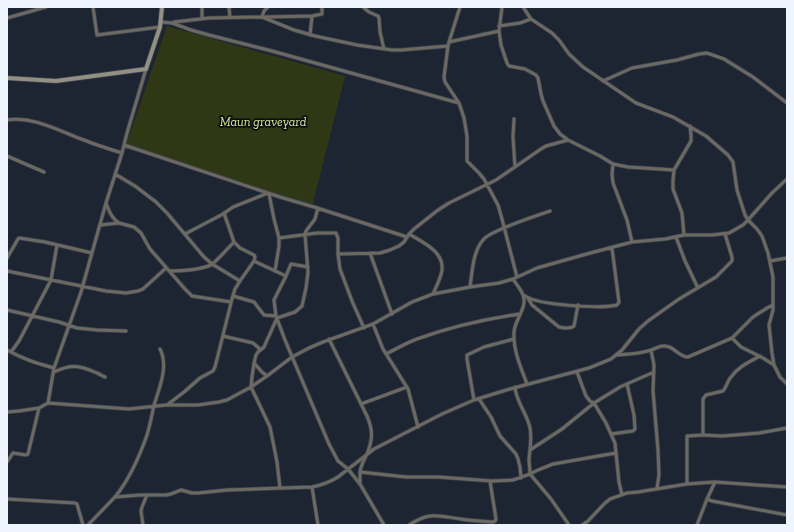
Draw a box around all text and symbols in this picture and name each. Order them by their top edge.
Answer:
park label: Maun graveyard [220,114,307,129]

